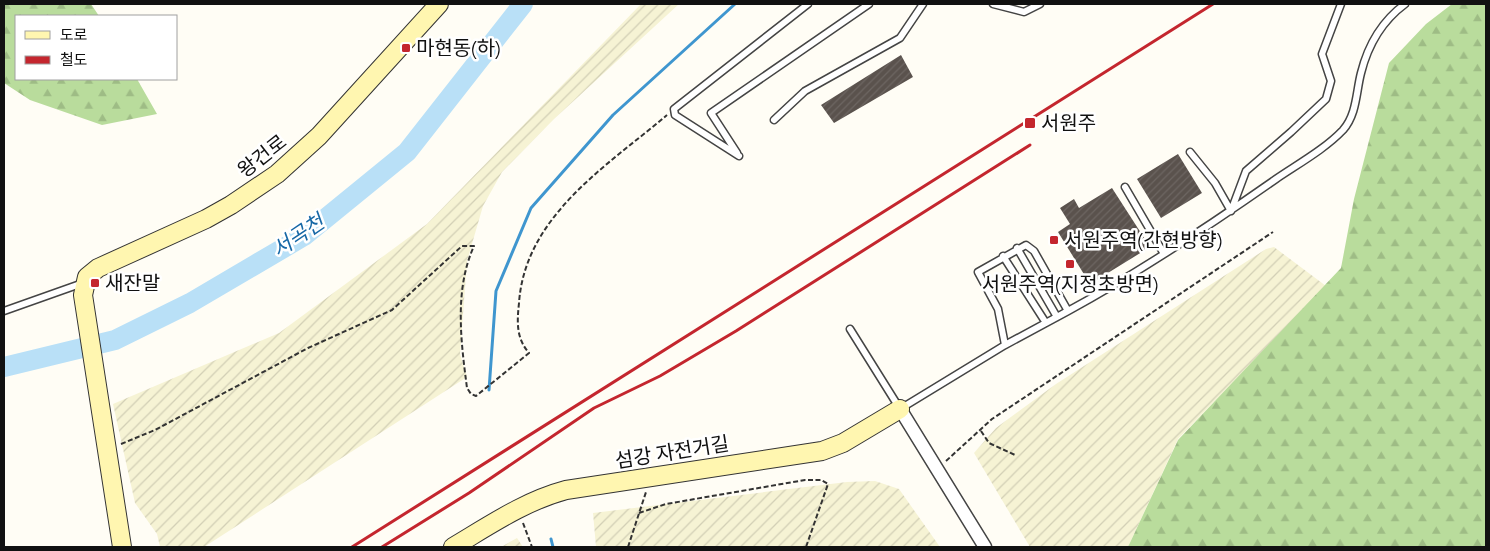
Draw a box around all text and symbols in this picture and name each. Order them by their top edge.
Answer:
legend [15,15,178,80]
text: 도로 [60,26,88,44]
place label: 마현동(하) [416,36,501,60]
marker: 마현동(하) [400,42,412,54]
text: 철도 [60,51,88,69]
place label: 서원주 [1041,111,1096,135]
marker: 서원주 [1023,116,1037,130]
street label: 왕건로 [233,130,291,182]
water label: 서곡천 [267,208,331,262]
place label: 서원주역(간현방향) [1064,228,1222,252]
marker: 서원주역(간현방향) [1048,234,1060,246]
marker: 서원주역(지정초방면) [1064,258,1076,270]
place label: 새잔말 [105,271,160,295]
place label: 서원주역(지정초방면) [982,272,1158,296]
marker: 새잔말 [89,277,101,289]
street label: 섬강 자전거길 [613,431,731,473]

